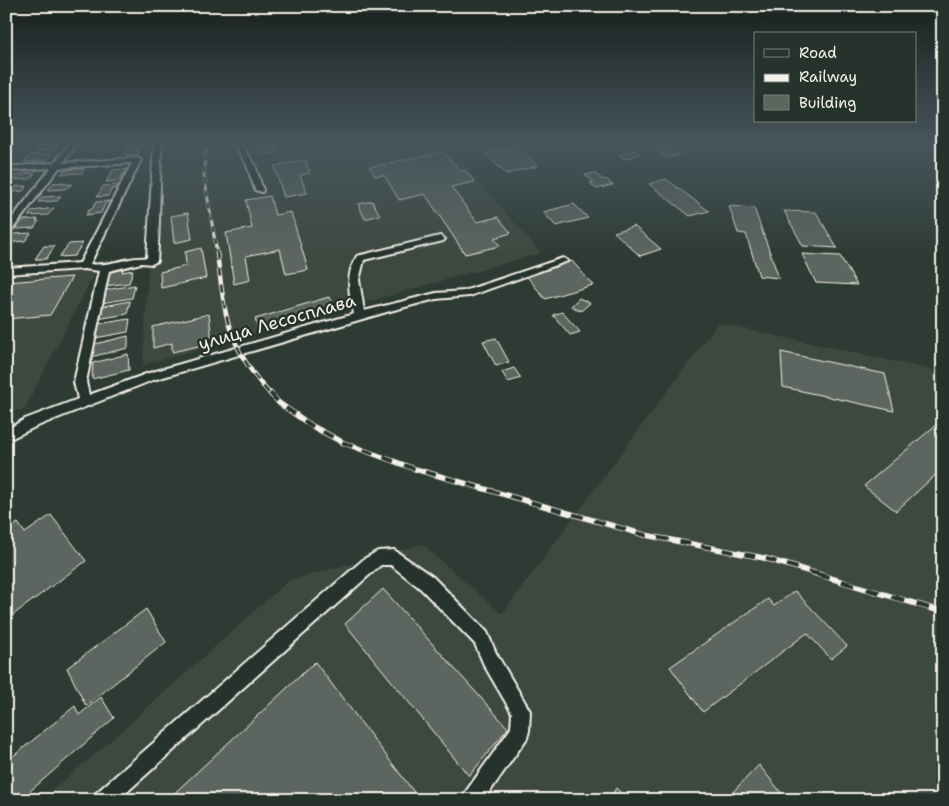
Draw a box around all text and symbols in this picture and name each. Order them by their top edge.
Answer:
legend [754,32,916,122]
text: Road [799,43,837,63]
text: Railway [799,67,857,87]
text: Building [799,93,856,113]
street label: улица Лесосплава [195,288,359,356]

